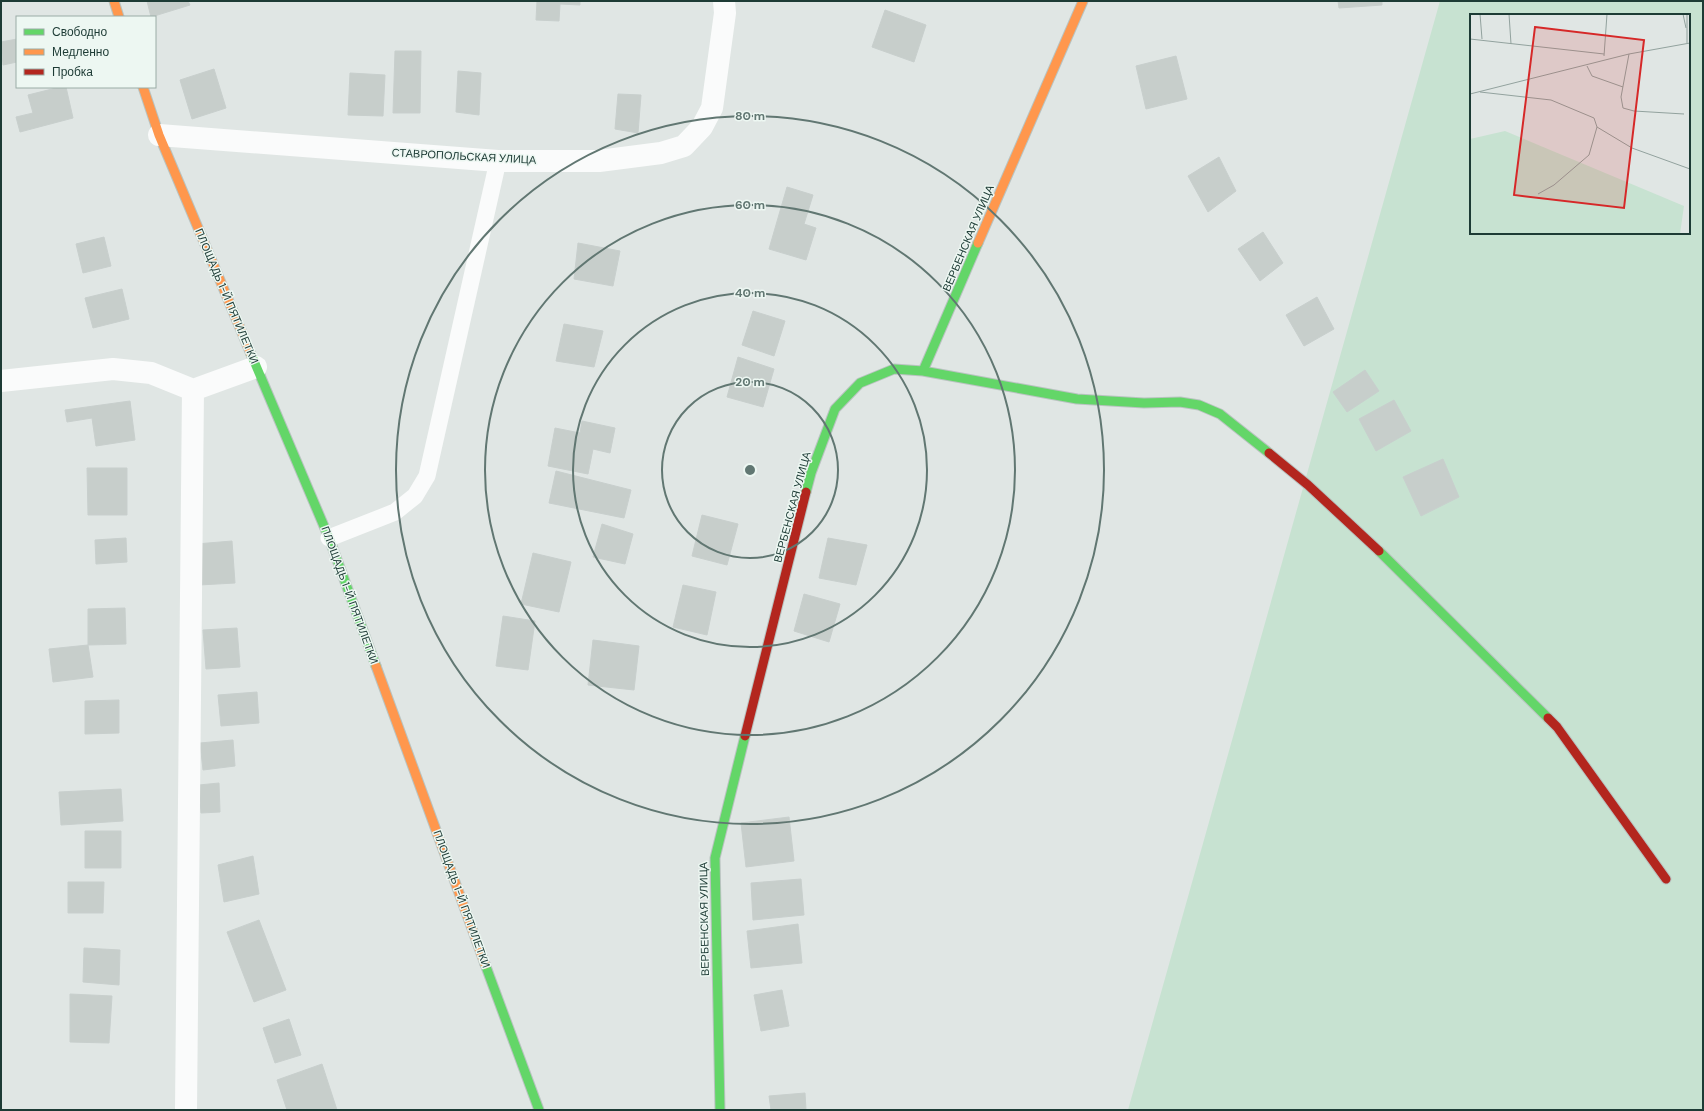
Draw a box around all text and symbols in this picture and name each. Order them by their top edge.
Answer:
inset map [1470,14,1690,234]
legend [16,16,156,88]
text: Свободно [52,24,107,40]
text: Медленно [52,44,109,60]
text: Пробка [52,64,93,80]
text: 80 m [735,108,765,124]
street label: СТАВРОПОЛЬСКАЯ УЛИЦА [391,145,537,167]
street label: ВЕРБЕНСКАЯ УЛИЦА [939,182,997,293]
text: 60 m [735,197,765,213]
street label: ПЛОЩАДЬ 1-Й ПЯТИЛЕТКИ [192,226,262,366]
text: 40 m [735,285,765,301]
text: 20 m [735,374,765,390]
street label: ВЕРБЕНСКАЯ УЛИЦА [770,449,814,564]
centre of rings [743,463,757,477]
street label: ПЛОЩАДЬ 1-Й ПЯТИЛЕТКИ [319,524,381,666]
street label: ПЛОЩАДЬ 1-Й ПЯТИЛЕТКИ [431,828,493,970]
street label: ВЕРБЕНСКАЯ УЛИЦА [696,861,712,976]

